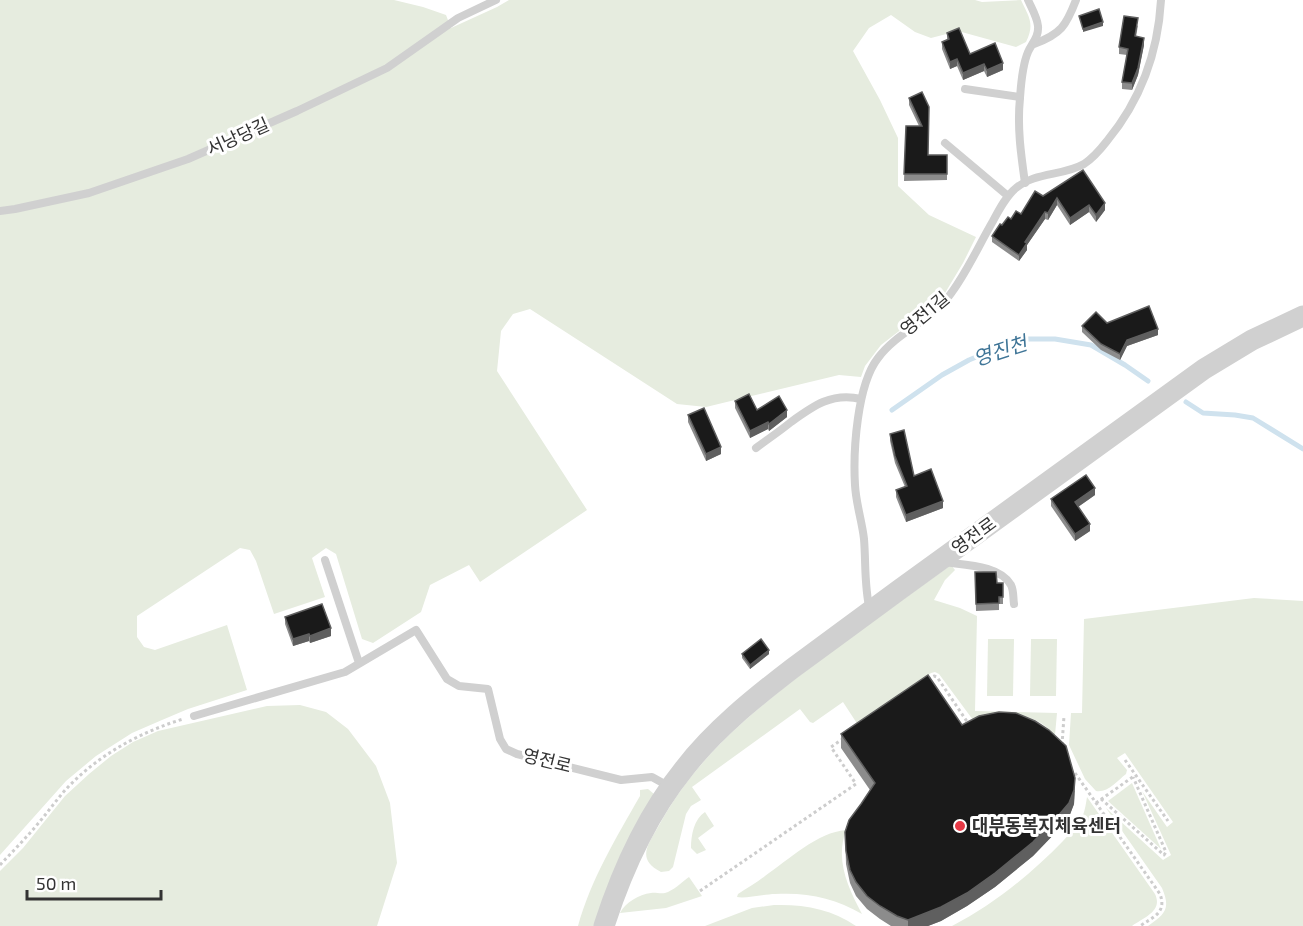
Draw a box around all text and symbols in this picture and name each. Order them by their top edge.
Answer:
street label: 서낭당길 [203,113,272,160]
street label: 영전1길 [896,287,953,340]
water label: 영진천 [970,329,1032,370]
street label: 영전로 [947,512,1000,559]
street label: 영전로 [520,743,574,777]
place label: 대부동복지체육센터 [972,814,1121,836]
marker: 대부동복지체육센터 [953,819,967,833]
scale bar [27,863,160,901]
text: 50 m [36,872,76,894]

